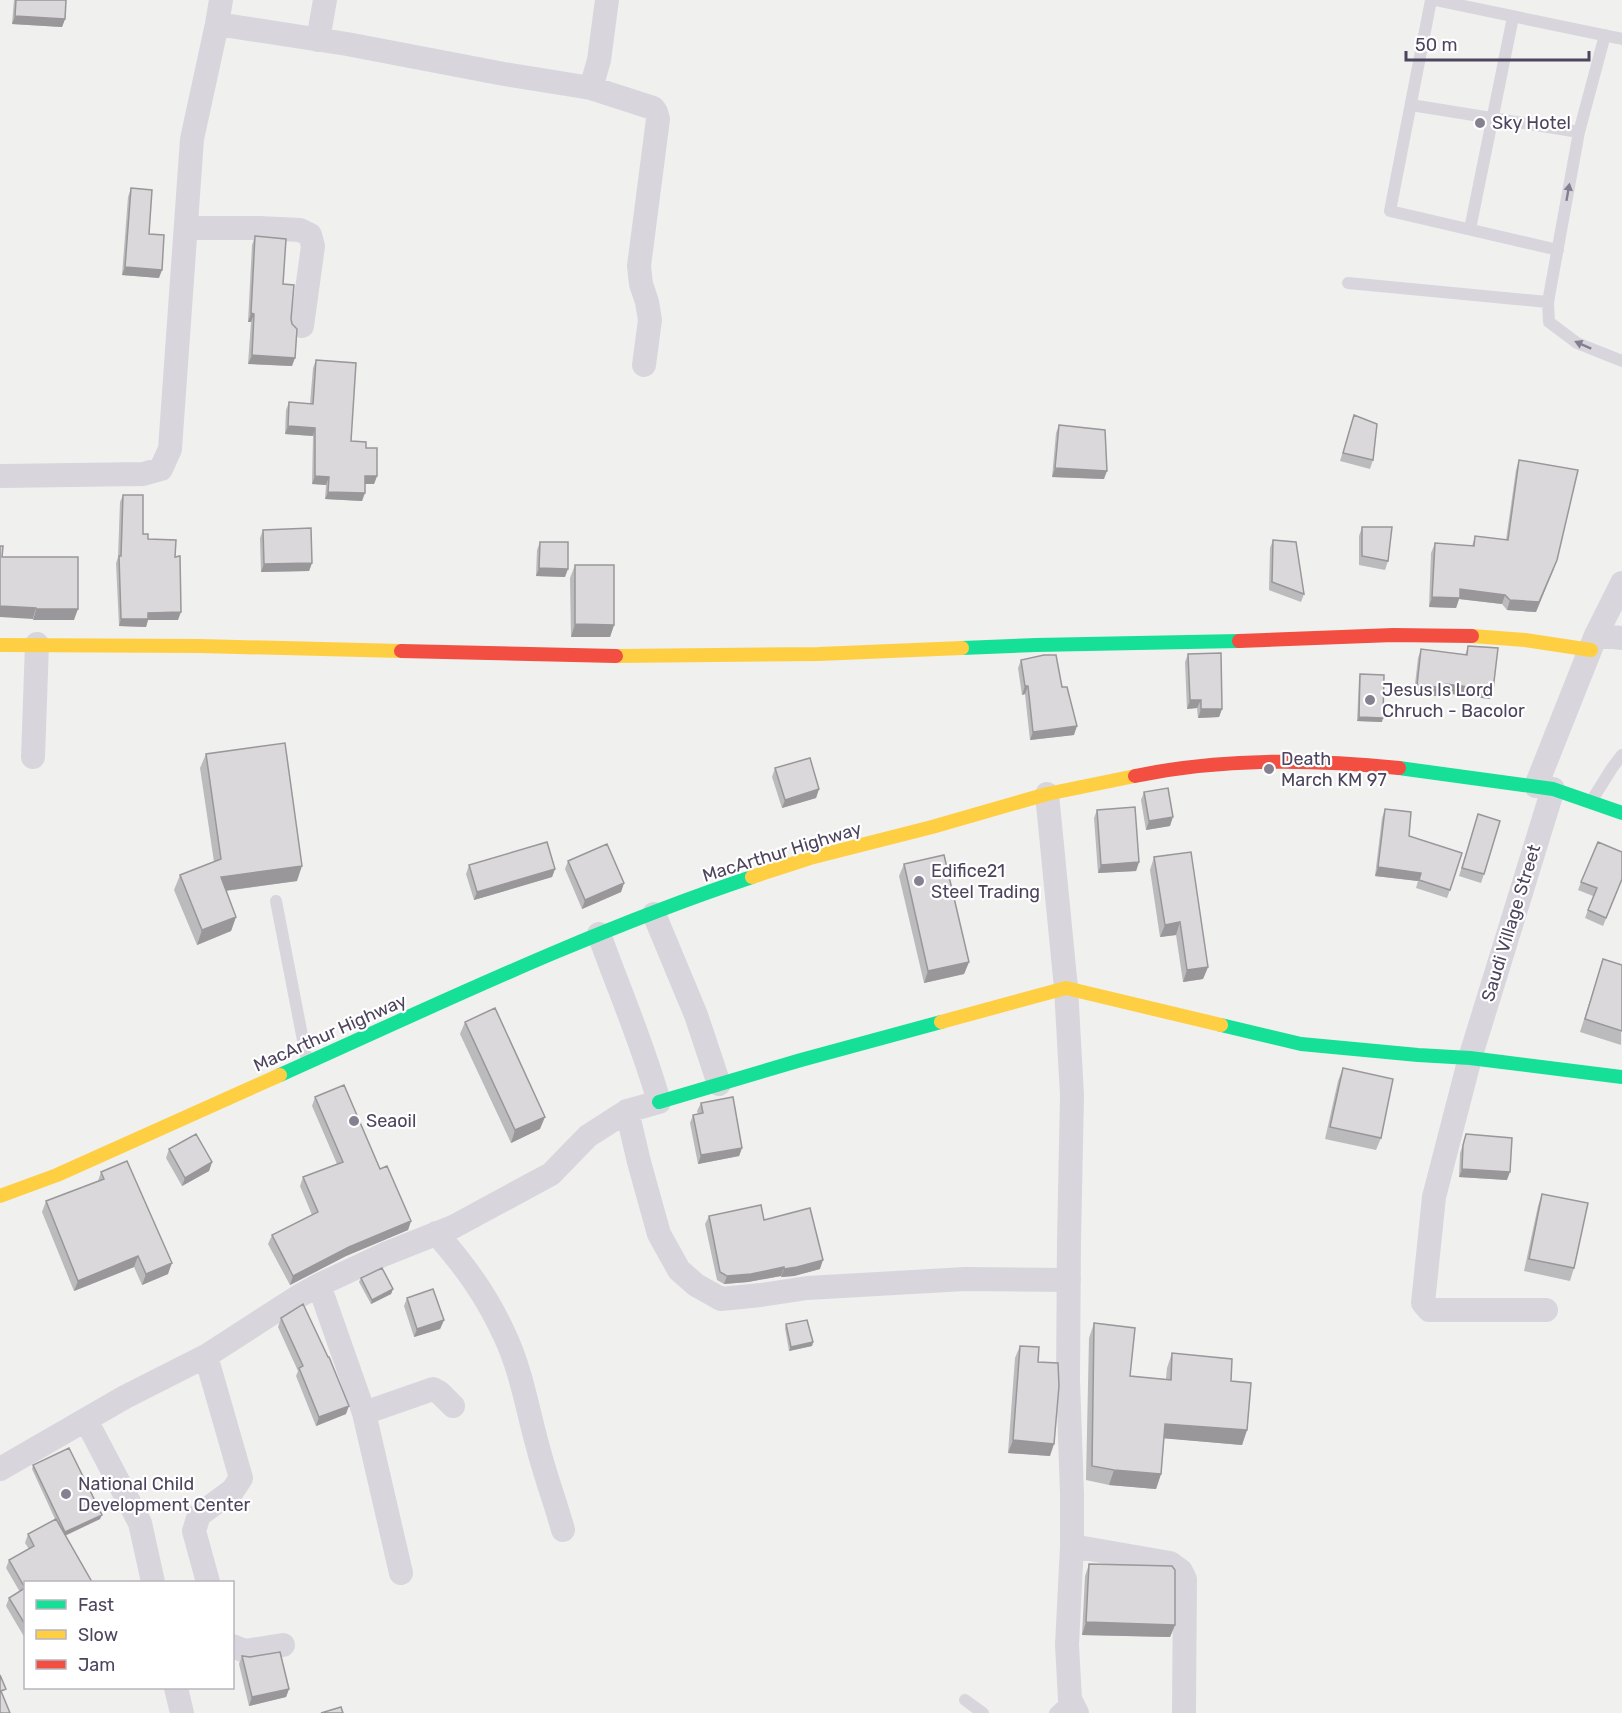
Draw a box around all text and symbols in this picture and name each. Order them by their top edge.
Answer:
scale bar [1406,24,1589,62]
text: 50 m [1415,34,1458,56]
place label: Sky Hotel [1492,112,1571,134]
marker: Sky Hotel [1473,116,1487,130]
one-way arrow [1564,183,1573,202]
one-way arrow [1574,340,1592,350]
place label: Jesus Is Lord Chruch - Bacolor [1382,679,1525,722]
marker: Jesus Is Lord Chruch - Bacolor [1363,693,1377,707]
place label: Death March KM 97 [1281,748,1387,791]
marker: Death March KM 97 [1262,762,1276,776]
street label: MacArthur Highway [700,817,864,887]
street label: Saudi Village Street [1477,842,1545,1004]
place label: Edifice21 Steel Trading [931,860,1040,903]
marker: Edifice21 Steel Trading [912,874,926,888]
street label: MacArthur Highway [250,989,410,1077]
place label: Seaoil [366,1110,416,1132]
marker: Seaoil [347,1114,361,1128]
place label: National Child Development Center [78,1473,251,1516]
marker: National Child Development Center [59,1487,73,1501]
legend [24,1581,234,1689]
text: Fast [78,1594,114,1616]
text: Slow [78,1624,118,1646]
text: Jam [78,1654,115,1676]

